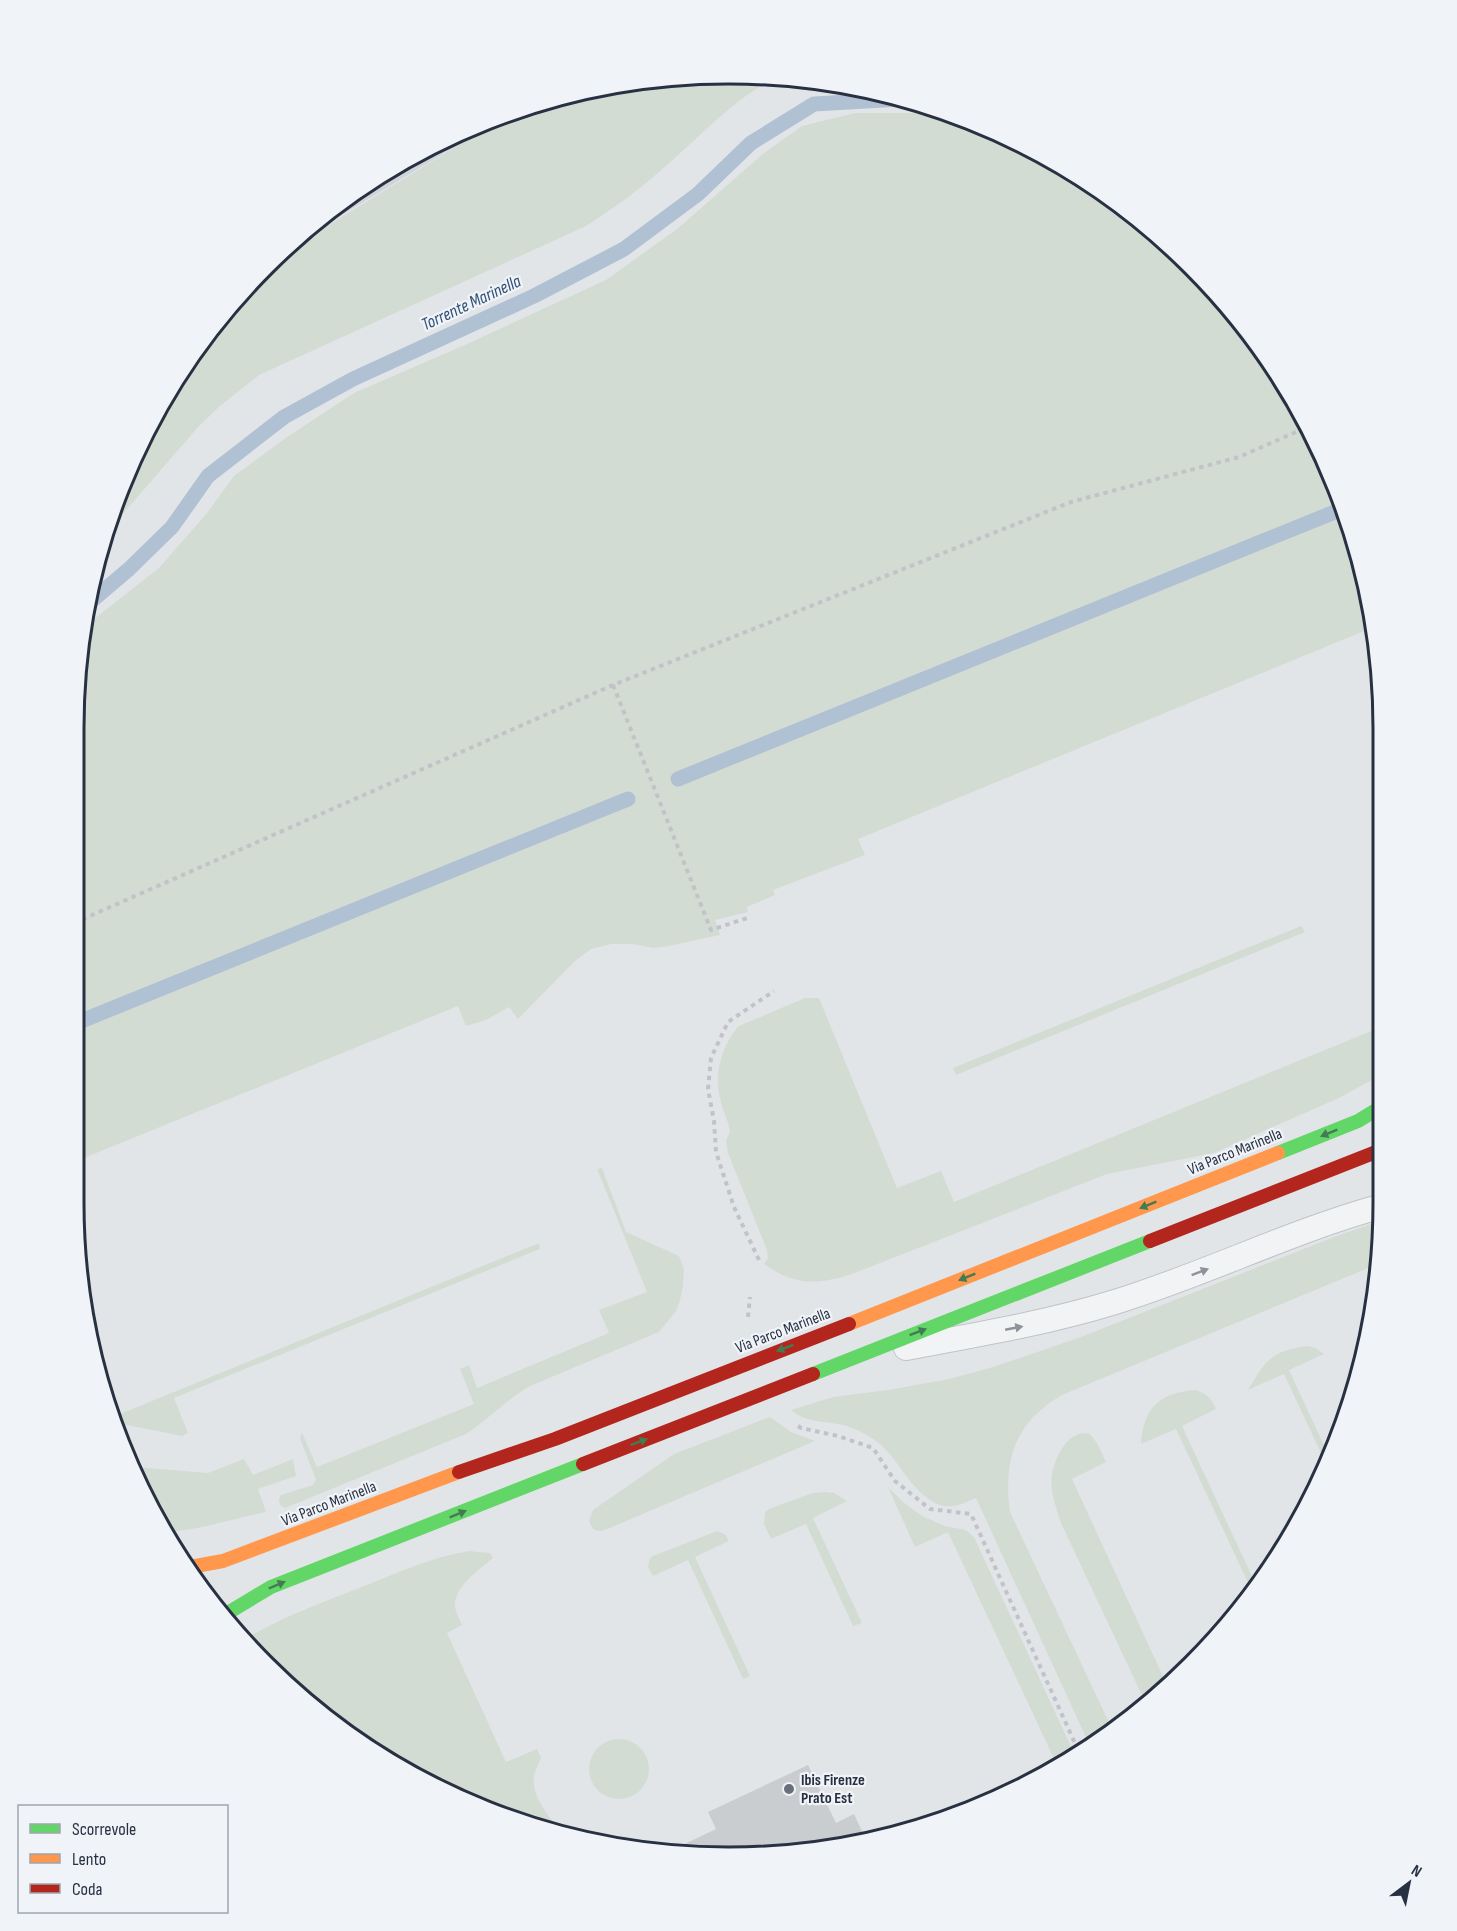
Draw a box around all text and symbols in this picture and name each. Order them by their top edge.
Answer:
water label: Torrente Marinella [418,270,525,335]
street label: Via Parco Marinella [1185,1124,1285,1180]
one-way arrow [1320,1129,1338,1138]
one-way arrow [1138,1200,1156,1210]
one-way arrow [1192,1267,1210,1277]
one-way arrow [957,1272,975,1282]
street label: Via Parco Marinella [733,1304,833,1358]
one-way arrow [1005,1323,1024,1332]
one-way arrow [910,1327,928,1337]
one-way arrow [776,1344,794,1353]
one-way arrow [631,1437,649,1447]
street label: Via Parco Marinella [279,1477,379,1531]
one-way arrow [449,1509,467,1518]
one-way arrow [268,1581,285,1590]
place label: Ibis Firenze Prato Est [801,1771,865,1808]
marker: Ibis Firenze Prato Est [782,1782,796,1796]
legend [18,1805,228,1913]
text: Scorrevole [72,1819,136,1840]
text: Lento [72,1849,106,1870]
north arrow [1379,1853,1439,1913]
text: N [1407,1861,1425,1882]
text: Coda [72,1879,103,1900]

